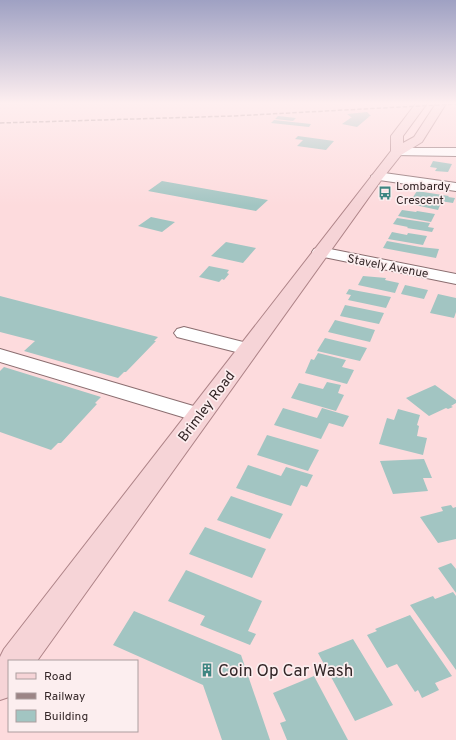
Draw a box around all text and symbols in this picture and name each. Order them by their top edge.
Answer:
place label: Lombardy Crescent [396,179,450,209]
bus stop icon: Lombardy Crescent [377,185,393,201]
street label: Stavely Avenue [346,251,430,283]
street label: Brimley Road [175,368,239,446]
legend [8,660,138,732]
place label: Coin Op Car Wash [218,661,353,683]
building icon: Coin Op Car Wash [199,662,215,678]
text: Road [44,669,72,685]
text: Railway [44,689,85,705]
text: Building [44,709,88,725]

